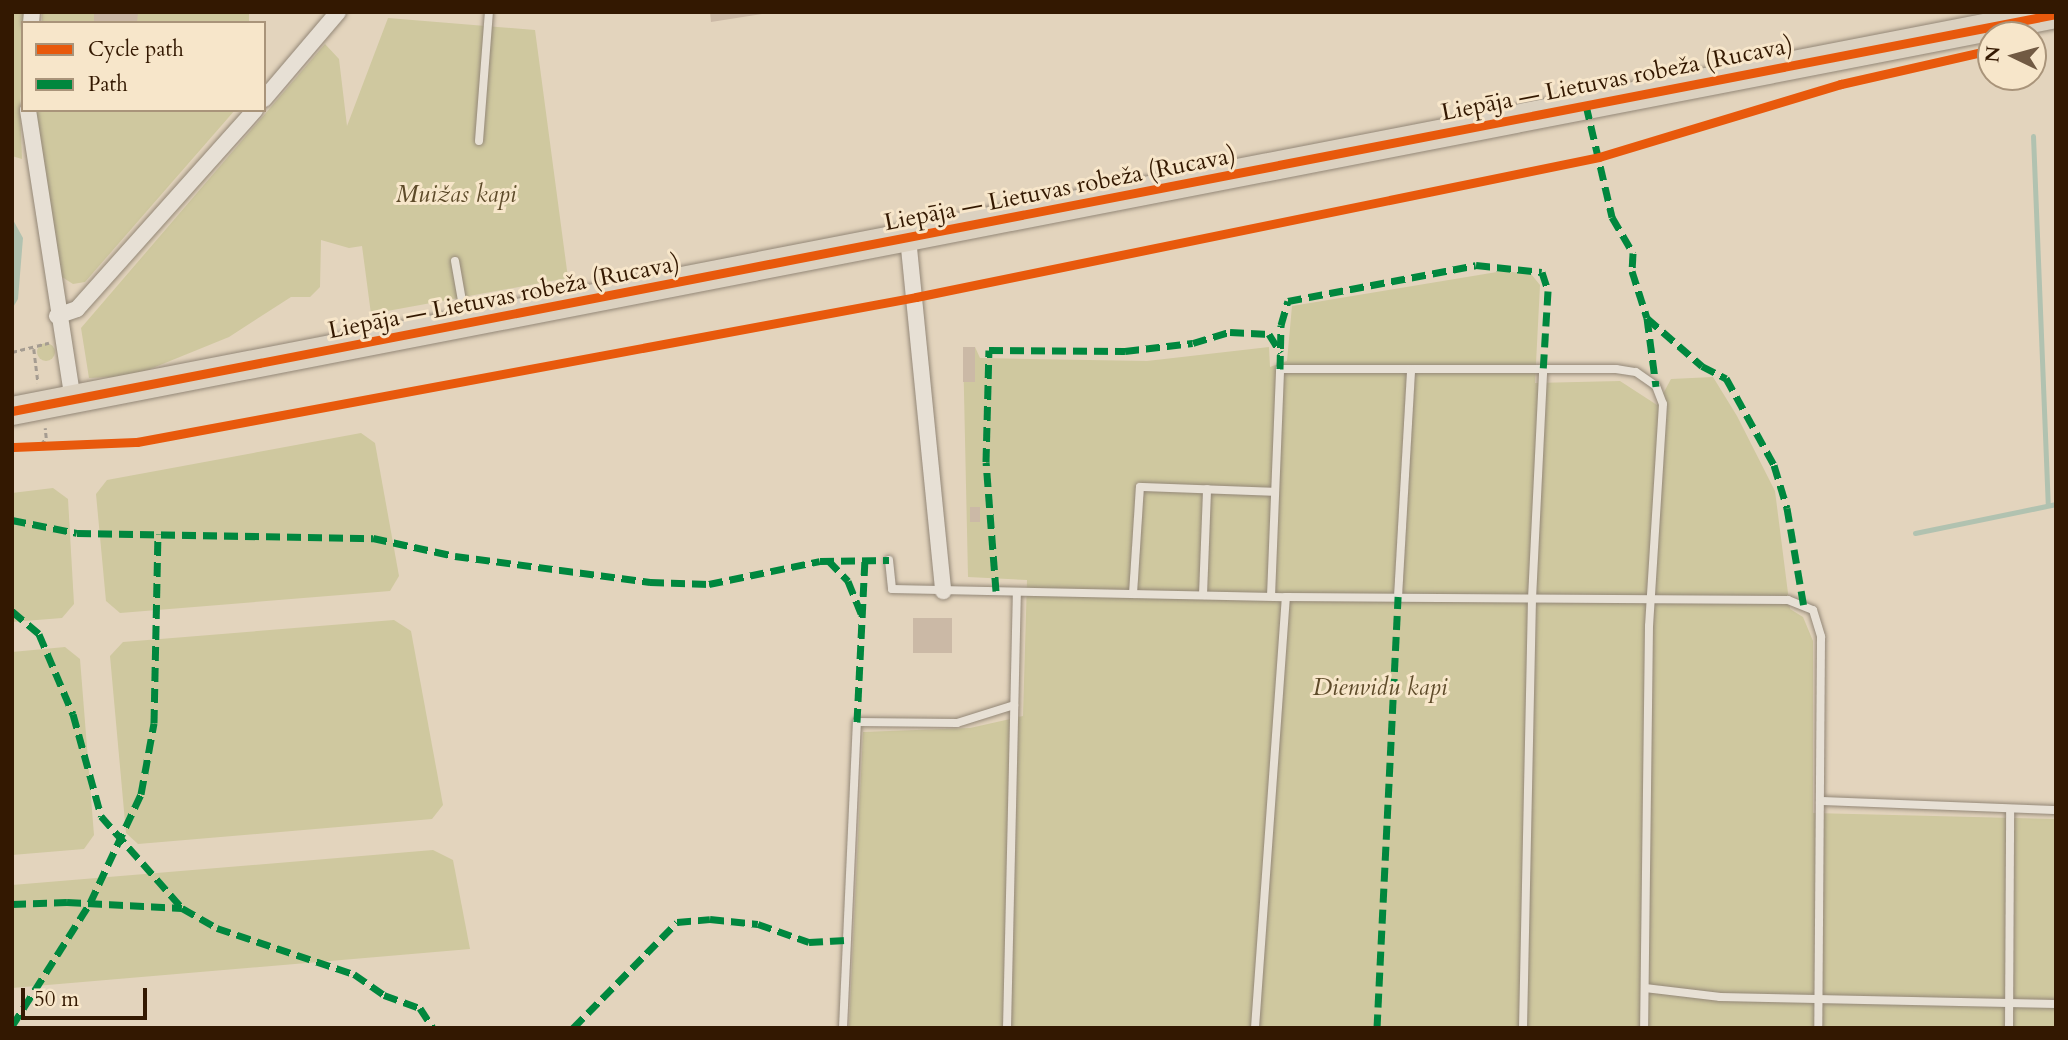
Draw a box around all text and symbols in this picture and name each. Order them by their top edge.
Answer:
legend [21,21,266,112]
north arrow [1977,21,2047,91]
street label: Liepāja — Lietuvas robeža (Rucava) [1439,31,1795,127]
text: Cycle path [88,35,184,64]
text: N [1979,45,2007,64]
text: Path [88,70,128,99]
street label: Liepāja — Lietuvas robeža (Rucava) [882,141,1238,237]
park label: Muižas kapi [396,181,516,209]
street label: Liepāja — Lietuvas robeža (Rucava) [326,249,682,345]
park label: Dienvidu kapi [1313,674,1447,702]
scale bar [24,974,150,1018]
text: 50 m [34,985,79,1014]

